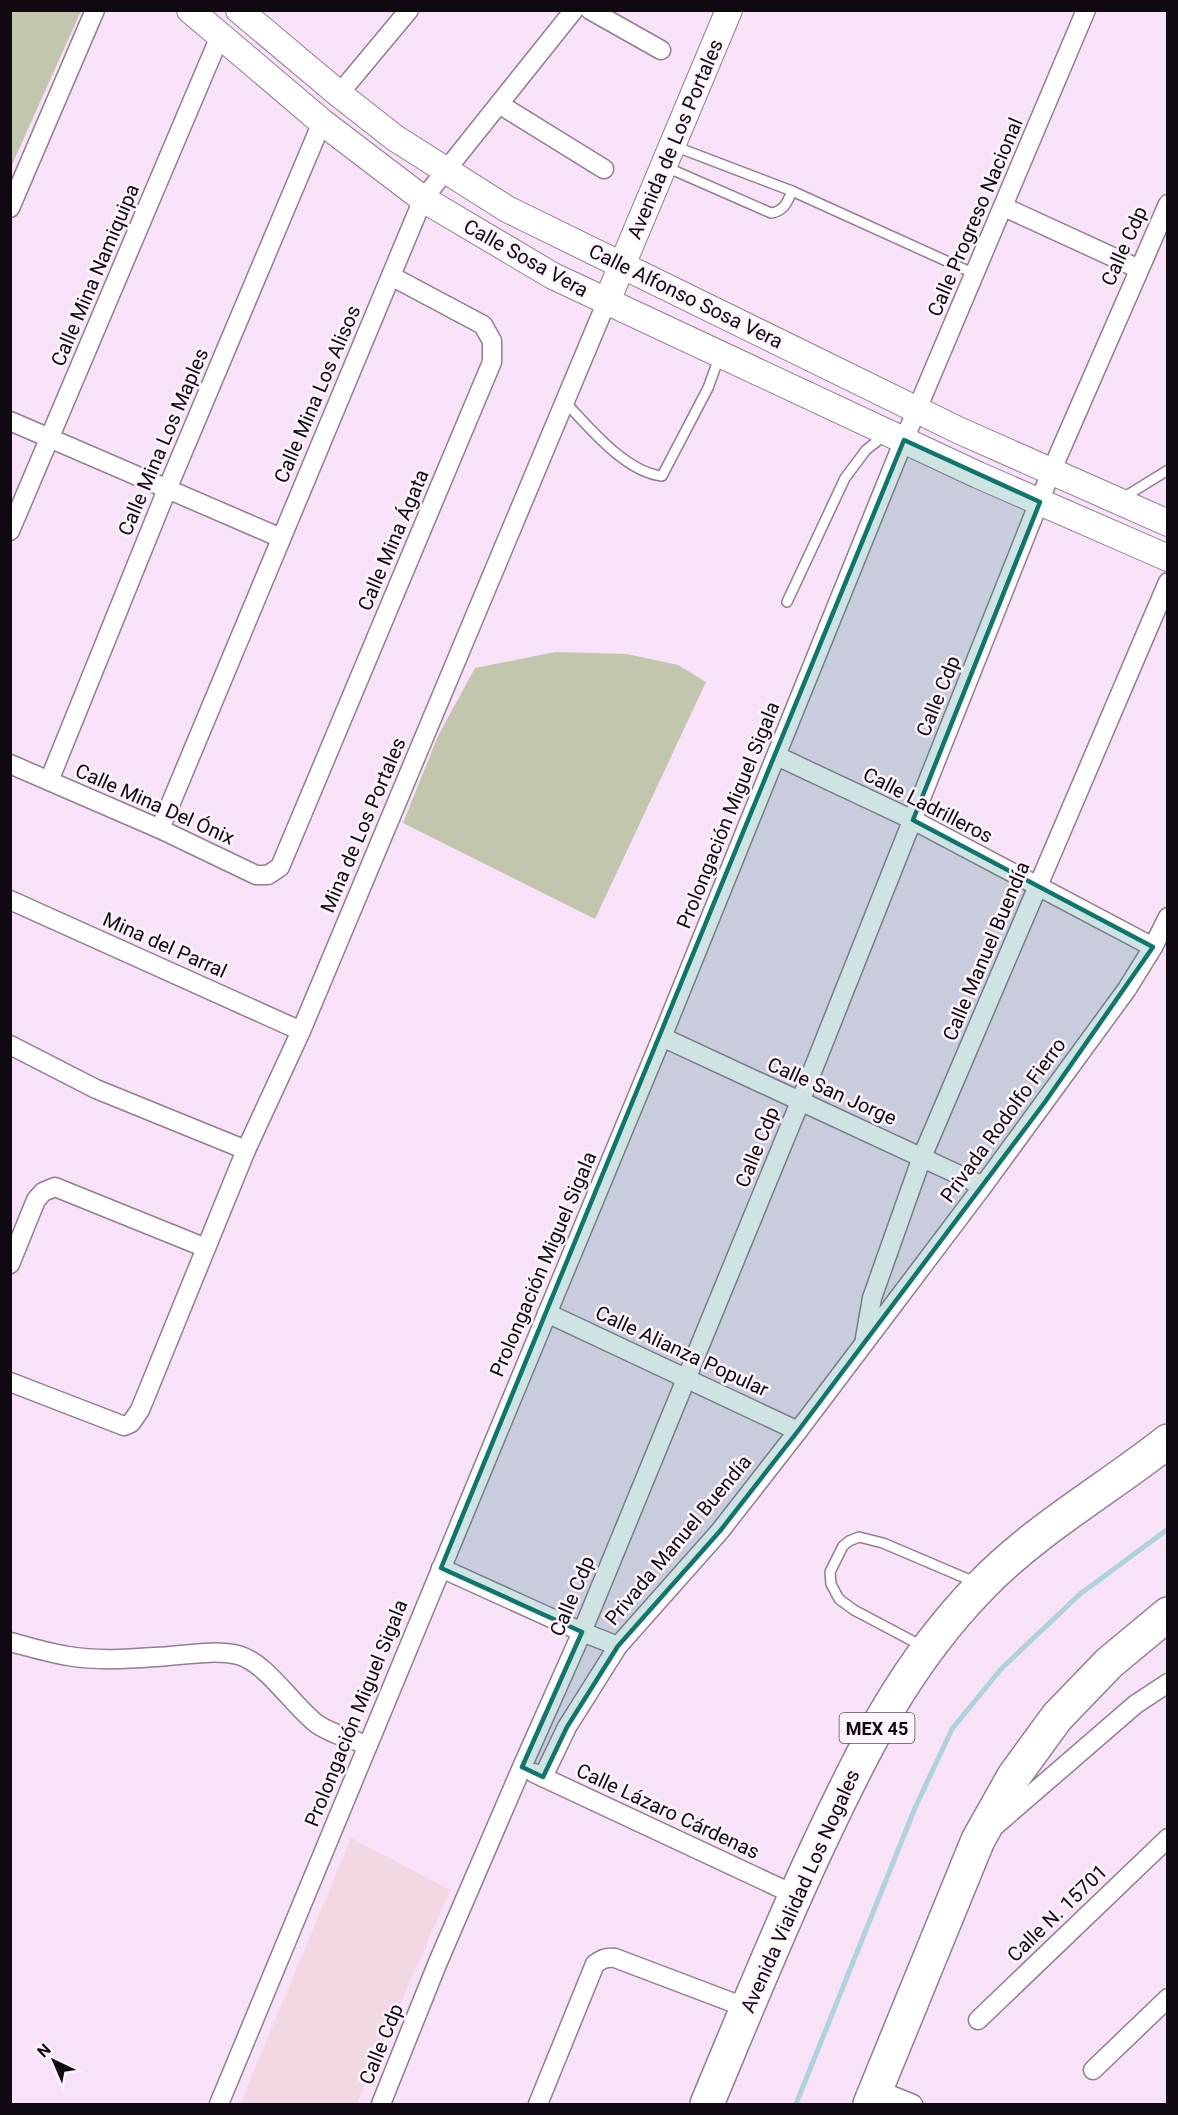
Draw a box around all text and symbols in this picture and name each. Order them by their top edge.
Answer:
street label: Avenida de Los Portales [622,36,728,242]
street label: Calle Progreso Nacional [922,114,1028,320]
street label: Calle Mina Namiquipa [46,180,144,370]
street label: Calle Cdp [1096,202,1152,290]
street label: Calle Sosa Vera [459,214,593,302]
street label: Calle Alfonso Sosa Vera [585,239,787,353]
street label: Calle Mina Los Alisos [269,302,365,486]
street label: Calle Mina Los Maples [113,345,213,539]
street label: Calle Mina Ágata [352,466,434,614]
street label: Calle Cdp [911,652,965,740]
street label: Prolongación Miguel Sigala [671,698,785,932]
street label: Mina de Los Portales [315,734,411,916]
street label: Calle Mina Del Ónix [72,758,238,850]
street label: Calle Ladrilleros [859,762,997,848]
street label: Calle Manuel Buendía [937,858,1035,1044]
street label: Mina del Parral [99,907,231,983]
street label: Privada Rodolfo Fierro [935,1033,1071,1207]
street label: Calle San Jorge [764,1052,900,1130]
street label: Calle Cdp [730,1103,784,1191]
street label: Prolongación Miguel Sigala [485,1148,601,1380]
street label: Calle Alianza Popular [592,1300,773,1402]
street label: Privada Manuel Buendía [600,1450,756,1630]
street label: Calle Cdp [544,1552,600,1640]
street label: Prolongación Miguel Sigala [299,1596,413,1830]
road number: MEX 45 [840,1713,914,1743]
street label: Calle Lázaro Cárdenas [573,1758,763,1864]
street label: Avenida Vialidad Los Nogales [735,1766,865,2016]
street label: Calle N. 15701 [1002,1859,1112,1967]
street label: Calle Cdp [354,2000,408,2088]
north arrow [24,2031,84,2091]
text: N [33,2040,55,2061]

